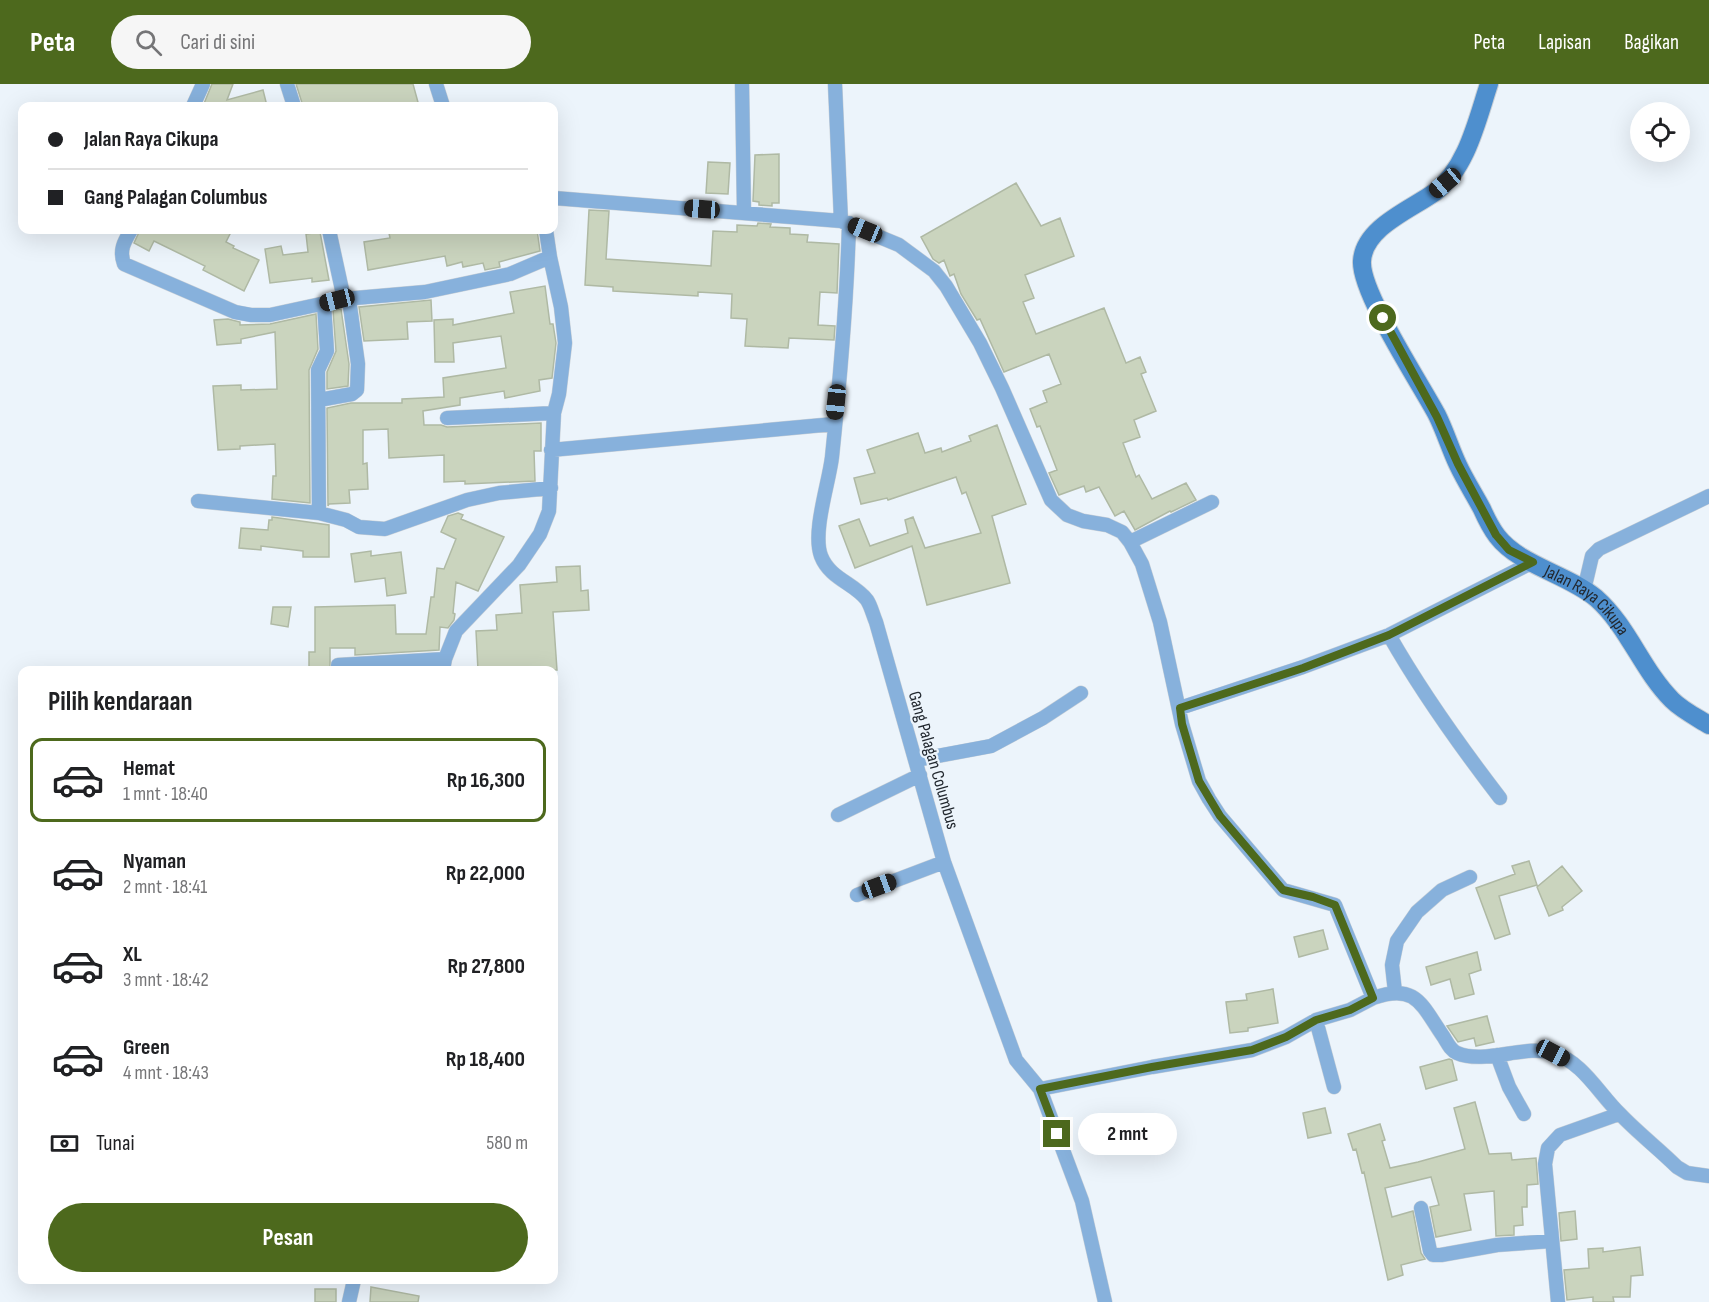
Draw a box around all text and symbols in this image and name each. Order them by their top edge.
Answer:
search box [111,15,531,69]
text: Peta [30,26,75,59]
icon: search [132,26,165,59]
text: Cari di sini [180,29,255,56]
text: Peta [1474,30,1505,55]
text: Lapisan [1538,30,1591,55]
text: Bagikan [1624,30,1679,55]
map controls [1630,102,1690,162]
button: locate [1630,102,1690,162]
text: Jalan Raya Cikupa [84,126,218,153]
car [1425,165,1465,201]
text: Gang Palagan Columbus [84,184,267,211]
car [683,199,721,219]
car [845,215,885,245]
car [317,287,357,313]
route start [1369,304,1396,331]
car [825,383,847,421]
street label: Jalan Raya Cikupa [1540,560,1633,639]
text: Pilih kendaraan [48,686,193,718]
street label: Gang Palagan Columbus [904,689,963,832]
icon: car [51,753,105,807]
text: Hemat [123,755,175,782]
text: Rp 16,300 [447,767,525,794]
text: 1 mnt · 18:40 [123,782,208,806]
icon: car [51,846,105,900]
text: Nyaman [123,848,186,875]
text: Rp 22,000 [446,860,525,887]
car [859,871,899,901]
text: 2 mnt · 18:41 [123,875,207,899]
icon: car [51,939,105,993]
text: XL [123,941,142,968]
text: Rp 27,800 [447,953,525,980]
text: 3 mnt · 18:42 [123,968,209,992]
icon: car [51,1032,105,1086]
text: Green [123,1034,170,1061]
car [1533,1037,1573,1069]
text: Rp 18,400 [446,1046,525,1073]
text: 4 mnt · 18:43 [123,1061,209,1085]
callout: 2 mnt [1078,1113,1177,1155]
route end [1043,1120,1070,1147]
text: 2 mnt [1107,1122,1148,1146]
icon: cash [48,1127,81,1160]
text: Tunai [96,1130,135,1157]
text: 580 m [486,1131,528,1155]
button: Pesan [48,1203,528,1272]

